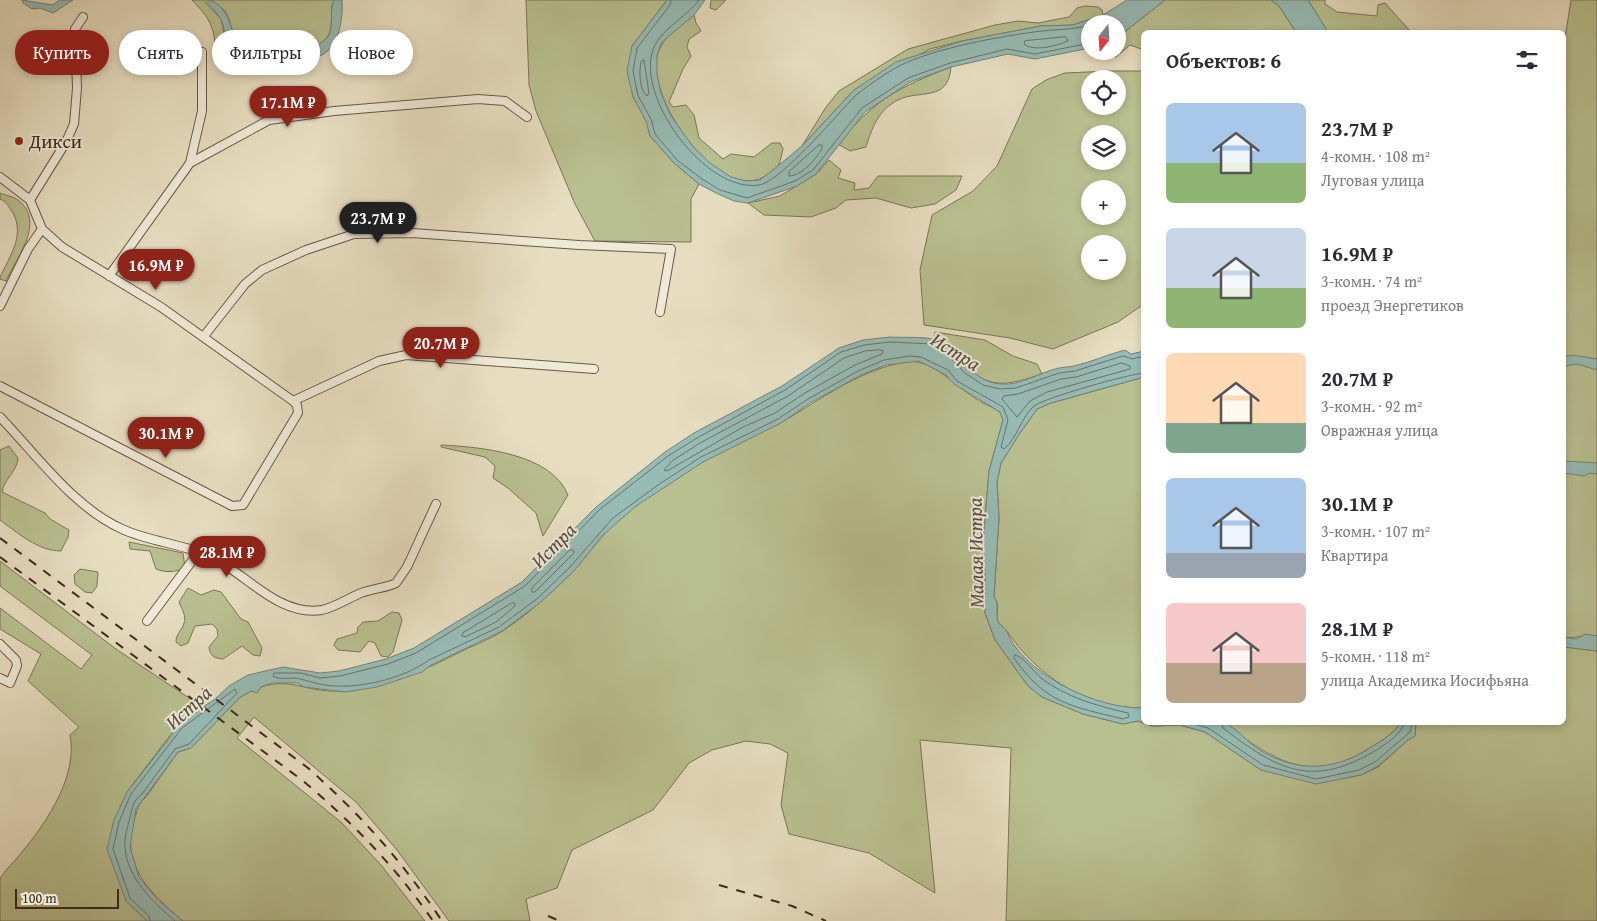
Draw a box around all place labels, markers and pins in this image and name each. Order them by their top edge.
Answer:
pin: 17.1M ₽ [242,86,334,128]
place label: Дикси [28,127,82,155]
marker: Дикси [13,135,25,147]
pin: 23.7M ₽ [332,202,424,244]
pin: 16.9M ₽ [110,248,202,291]
pin: 20.7M ₽ [395,326,487,369]
pin: 30.1M ₽ [120,416,212,459]
pin: 28.1M ₽ [181,536,273,578]

